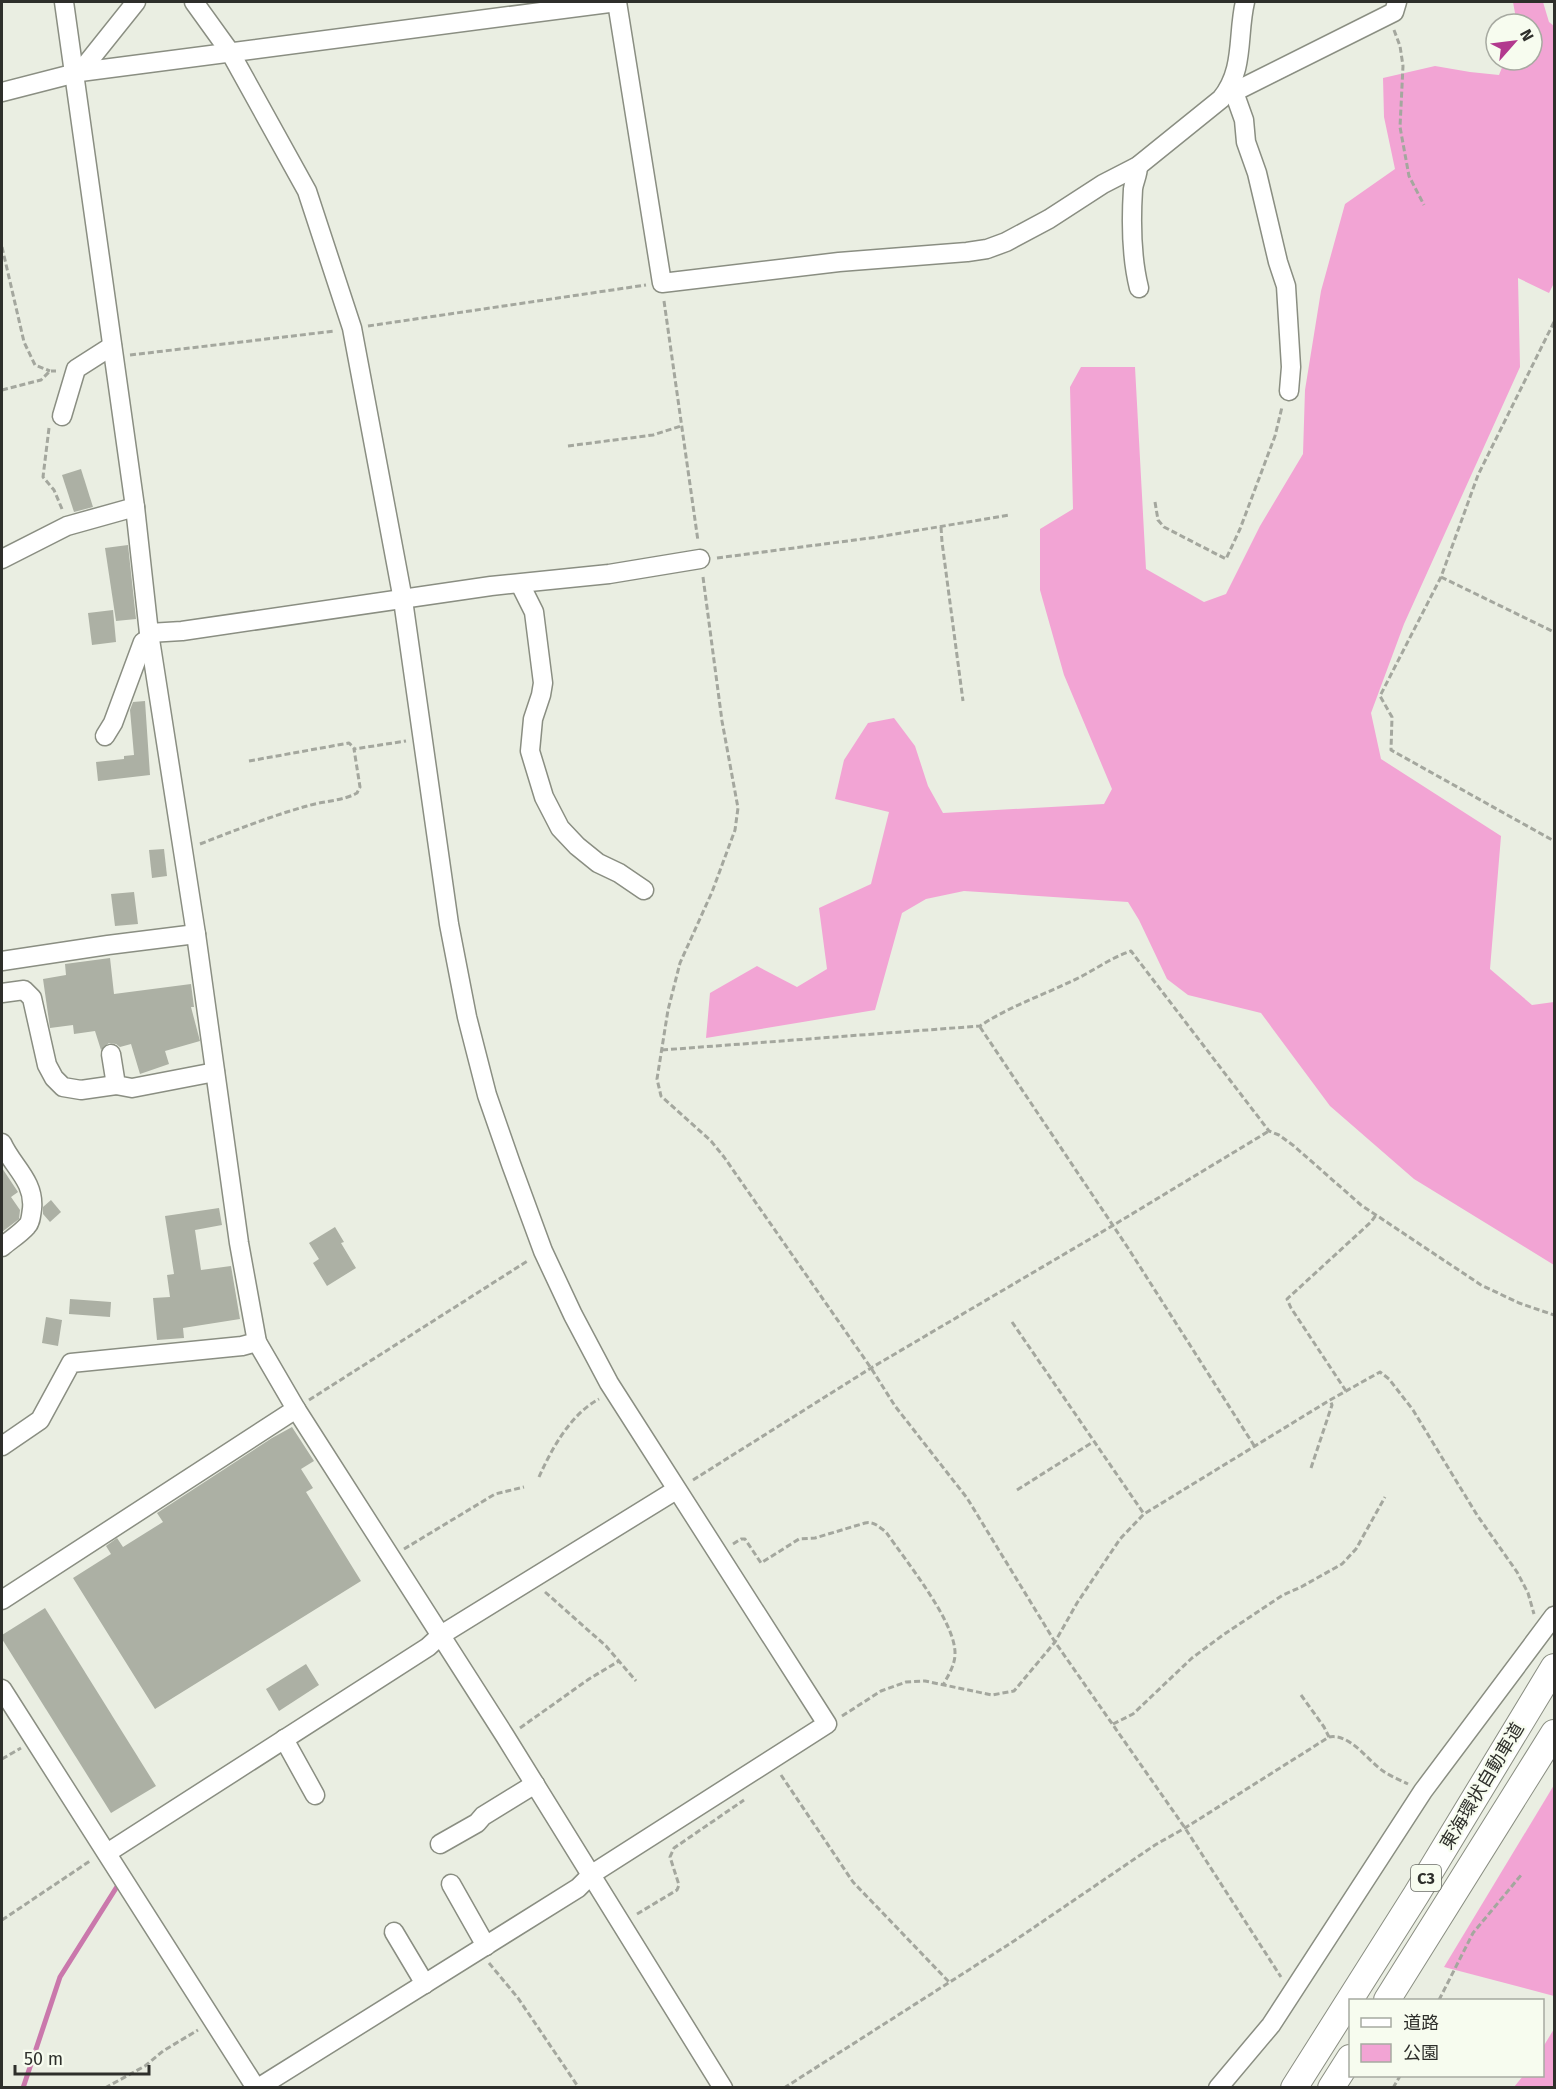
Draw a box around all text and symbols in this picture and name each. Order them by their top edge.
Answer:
north arrow [1484,12,1544,72]
text: N [1516,26,1538,44]
street label: 東海環状自動車道 [1435,1719,1529,1853]
road number: C3 [1411,1865,1441,1891]
legend [1349,1999,1544,2077]
text: 道路 [1403,2012,1439,2034]
scale bar [15,2038,148,2076]
text: 公園 [1403,2042,1439,2064]
text: 50 m [24,2048,63,2070]

